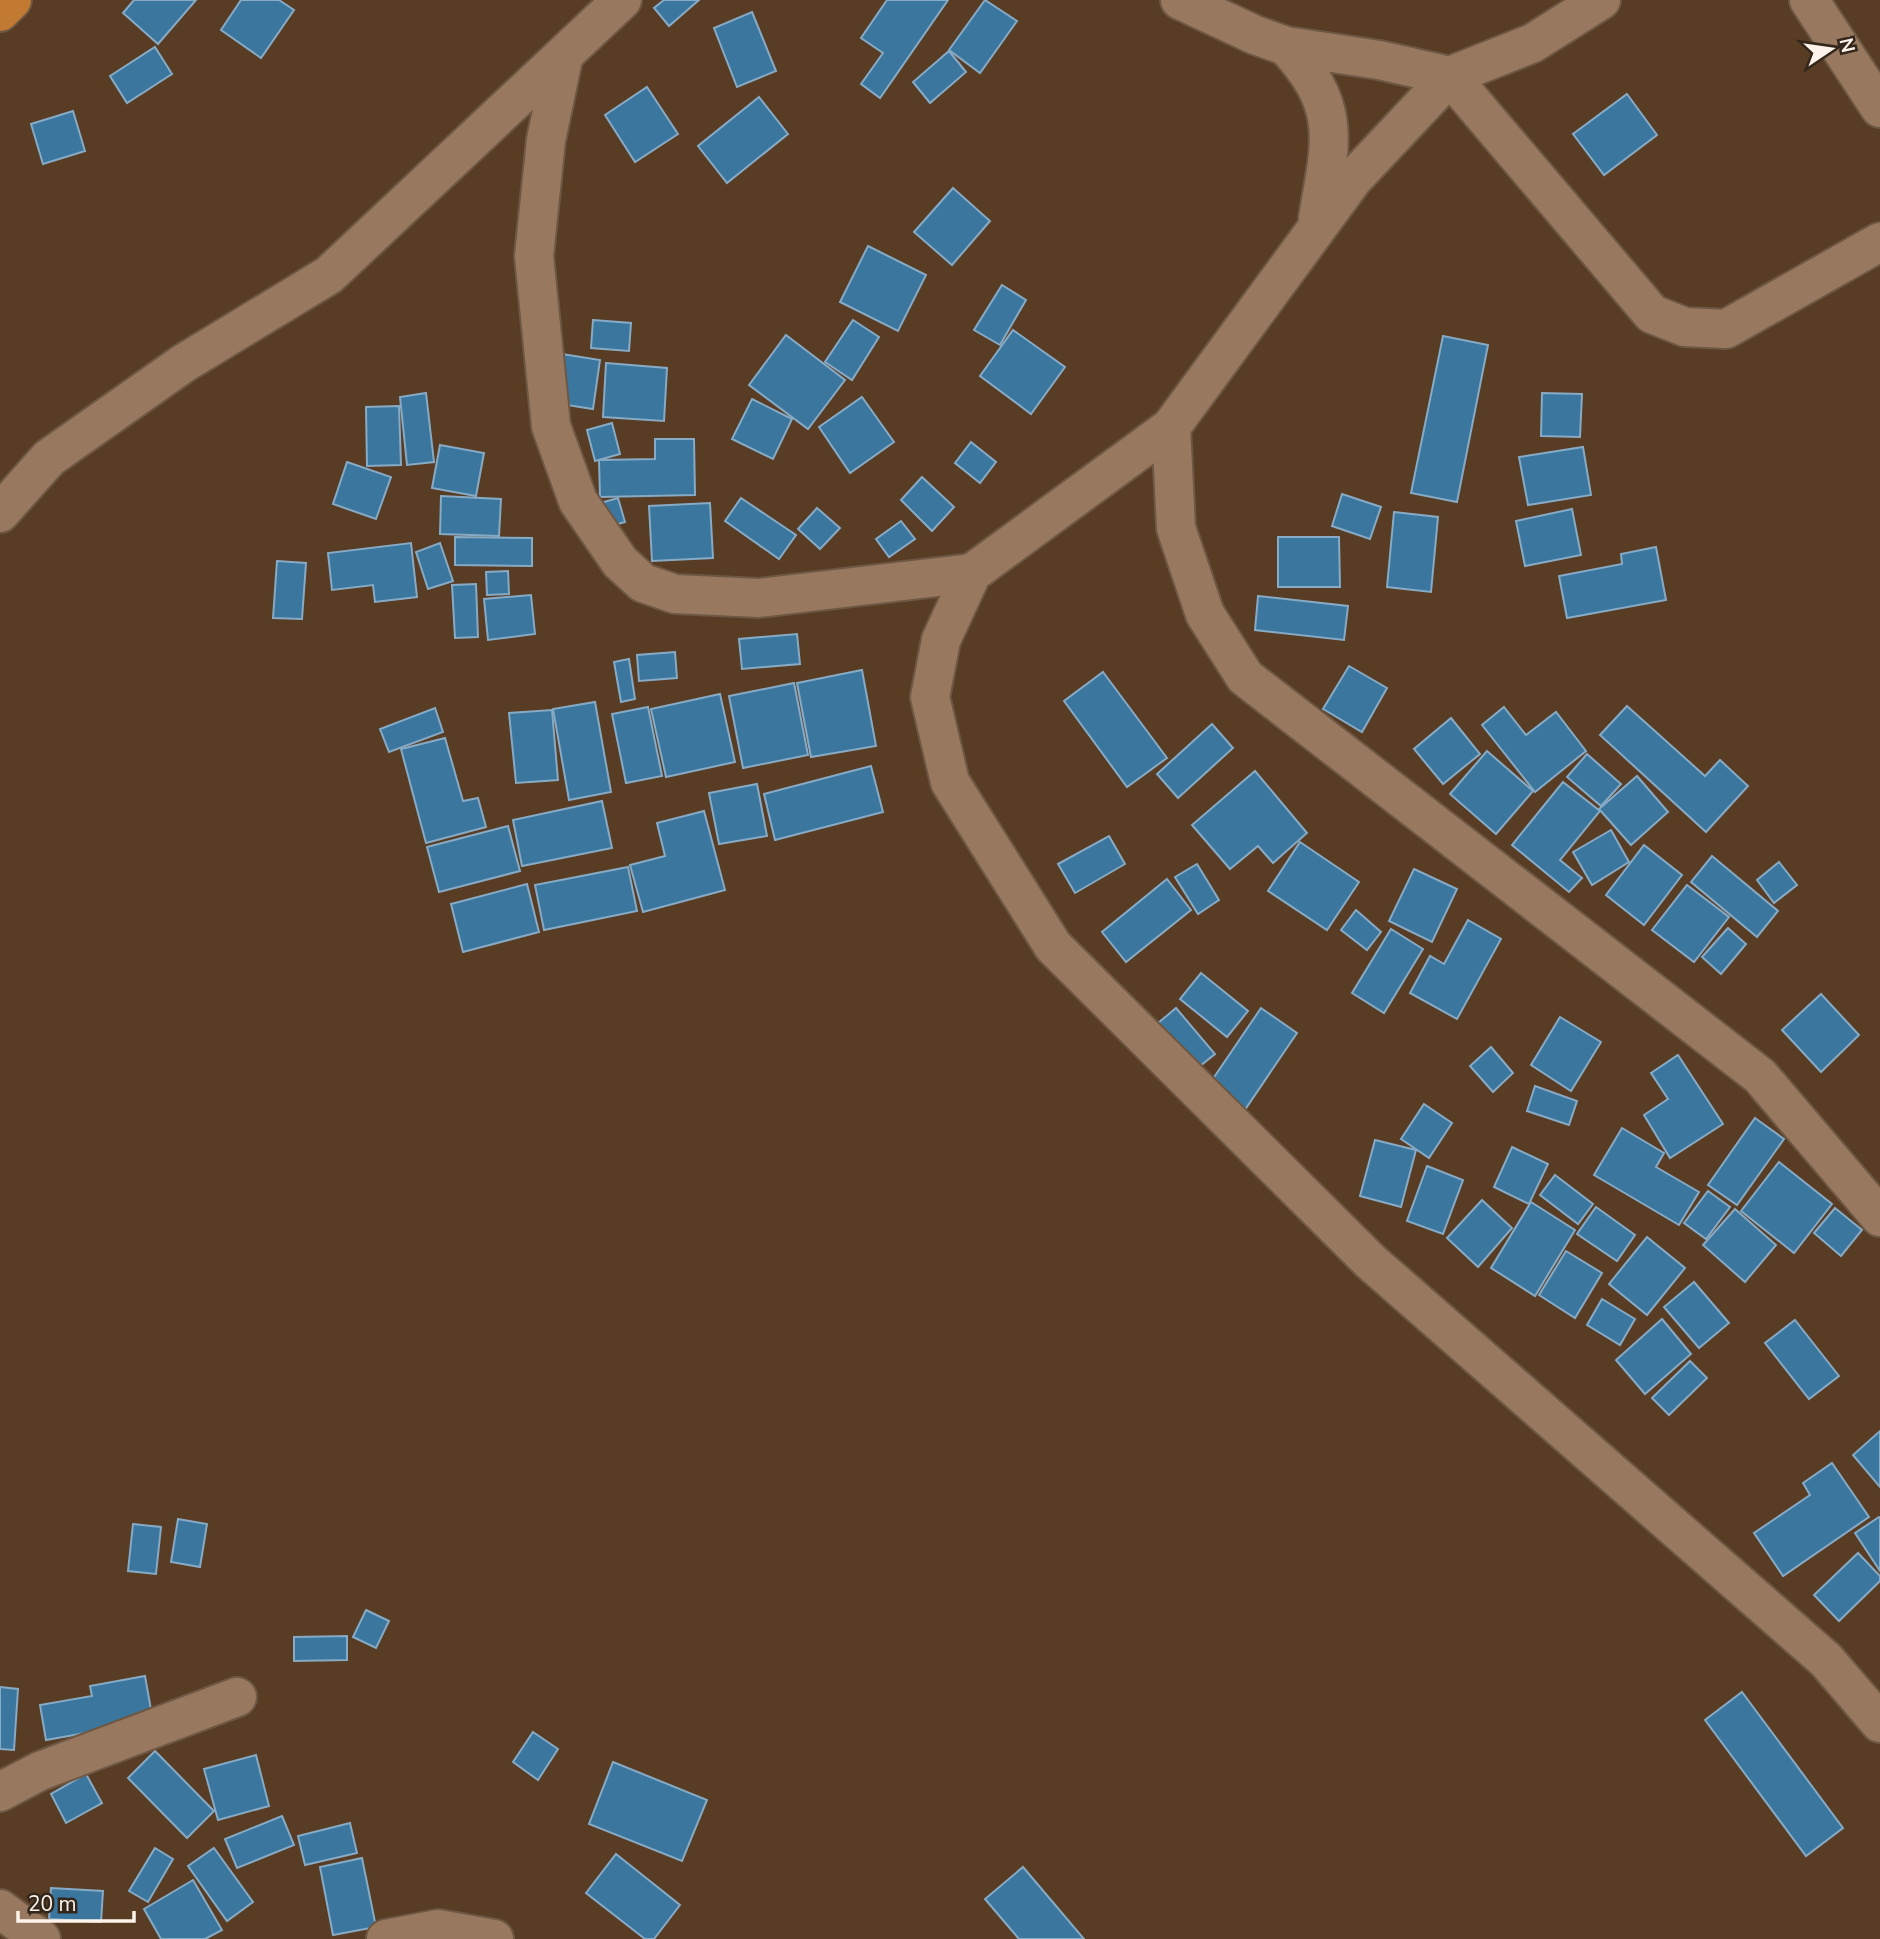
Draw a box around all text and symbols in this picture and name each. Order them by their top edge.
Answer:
north arrow [1796,14,1866,84]
text: N [1832,36,1861,55]
scale bar [18,1880,133,1924]
text: 20 m [28,1890,77,1918]

